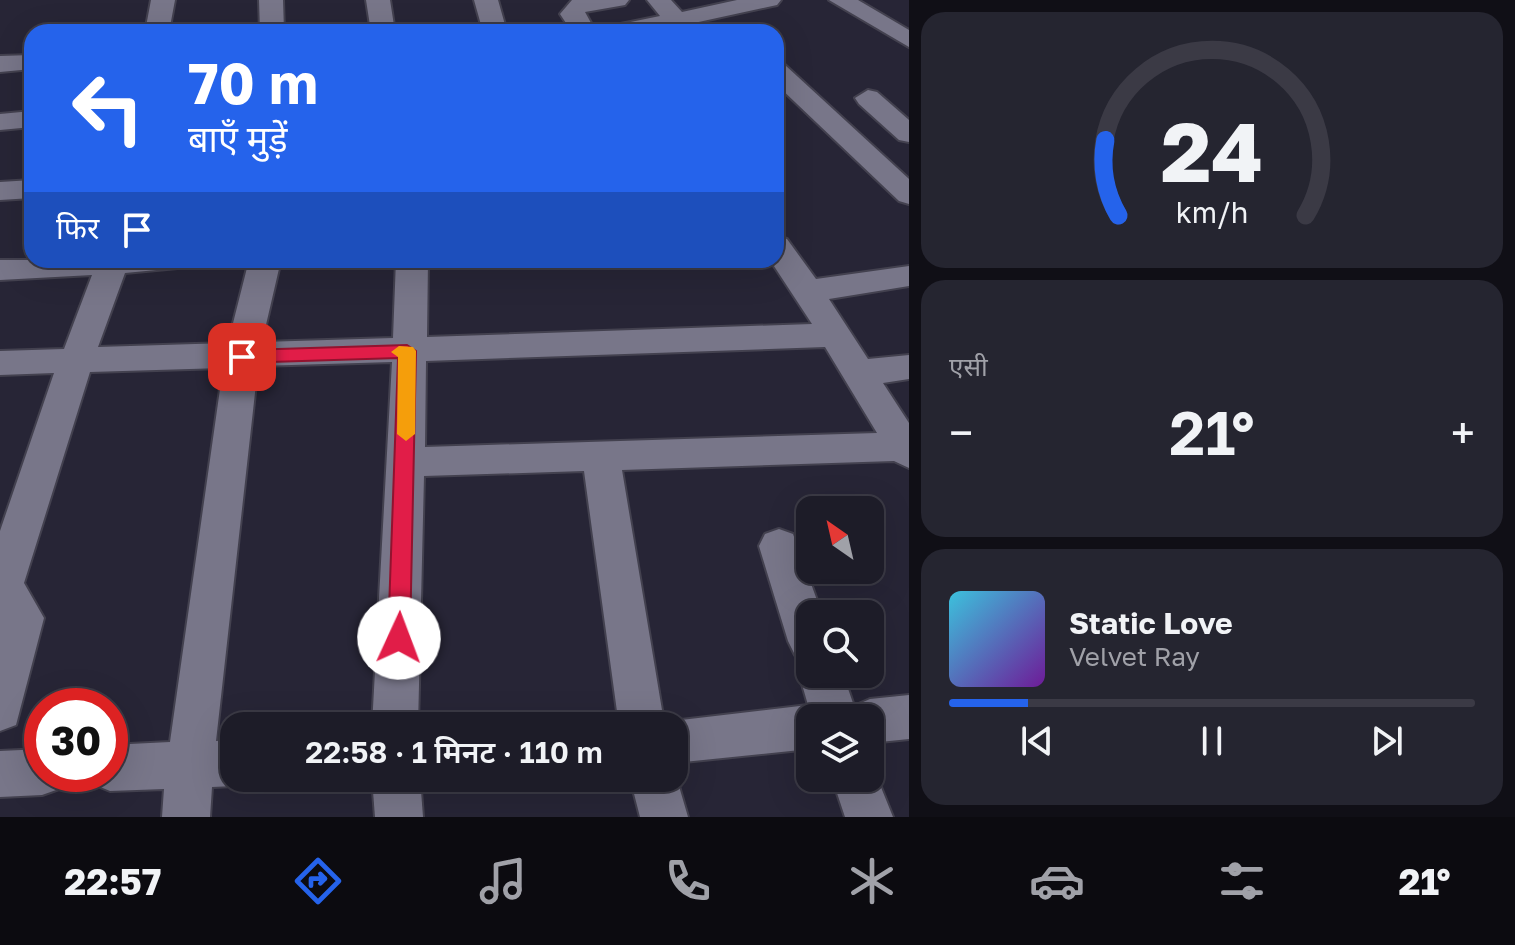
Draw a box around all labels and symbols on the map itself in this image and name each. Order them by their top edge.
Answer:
pin [208,323,276,391]
north arrow [796,496,884,584]
position arrow [357,596,441,680]
speed limit sign: 30 [24,688,128,792]

